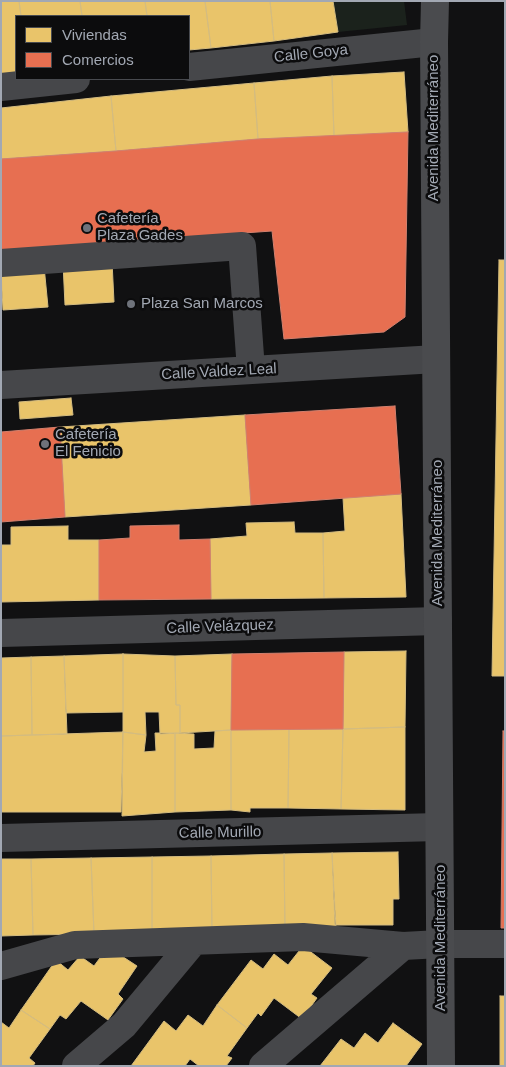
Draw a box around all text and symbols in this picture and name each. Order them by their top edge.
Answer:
legend [15,15,190,80]
text: Viviendas [62,26,127,43]
street label: Calle Goya [273,41,349,67]
text: Comercios [62,51,134,68]
street label: Avenida Mediterráneo [425,55,443,201]
place label: Cafetería Plaza Gades [97,210,183,245]
marker: Cafetería Plaza Gades [81,222,93,234]
place label: Plaza San Marcos [141,295,263,313]
marker: Plaza San Marcos [125,298,137,310]
street label: Calle Valdez Leal [161,360,277,384]
place label: Cafetería El Fenicio [55,426,121,461]
marker: Cafetería El Fenicio [39,438,51,450]
street label: Avenida Mediterráneo [429,460,447,606]
street label: Calle Velázquez [166,616,274,638]
street label: Calle Murillo [179,823,261,843]
street label: Avenida Mediterráneo [432,865,450,1011]

